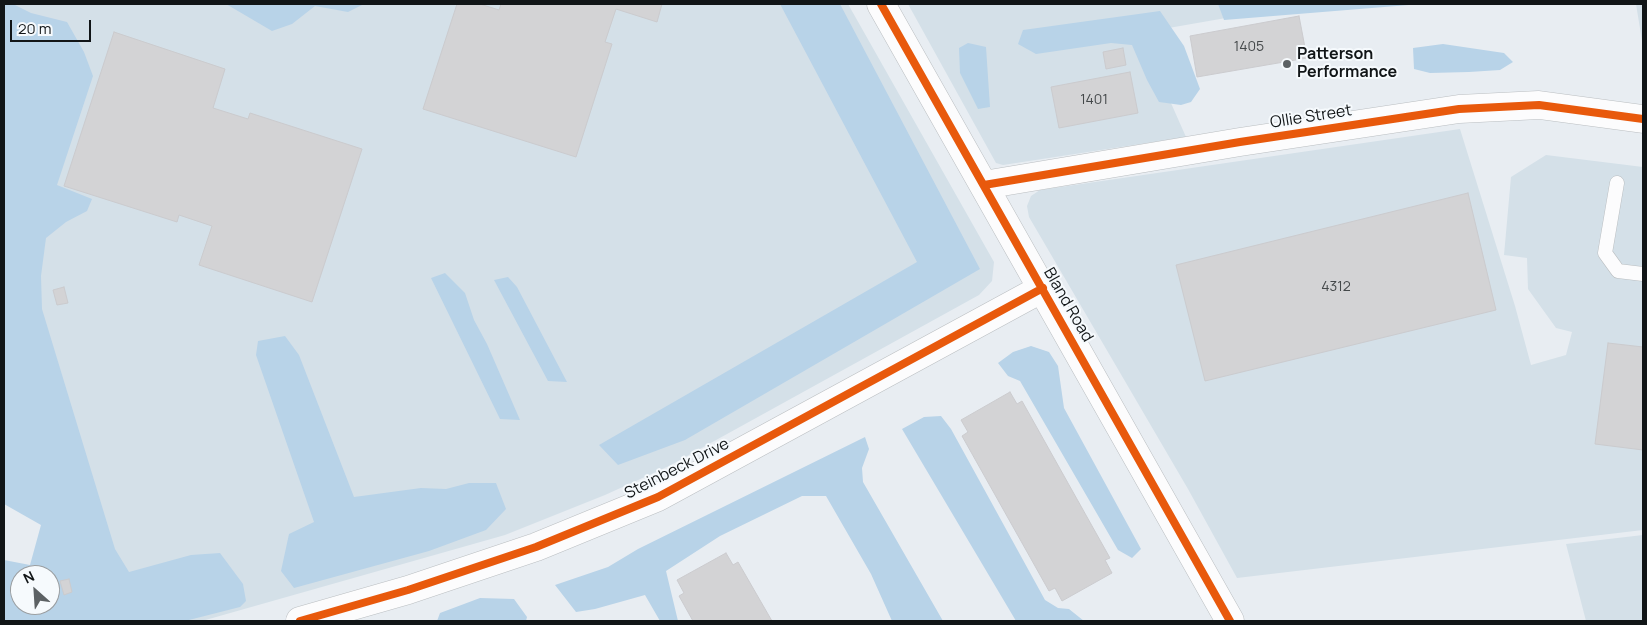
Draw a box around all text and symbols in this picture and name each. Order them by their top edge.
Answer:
scale bar [12,10,94,42]
text: 20 m [18,18,51,39]
house number: 1405 [1234,39,1264,55]
place label: Patterson Performance [1297,45,1397,83]
marker: Patterson Performance [1281,58,1293,70]
house number: 1401 [1080,92,1108,108]
street label: Ollie Street [1269,101,1353,133]
street label: Bland Road [1039,264,1097,346]
house number: 4312 [1321,279,1351,295]
street label: Steinbeck Drive [622,434,732,504]
north arrow [10,565,60,615]
text: N [20,566,37,588]

